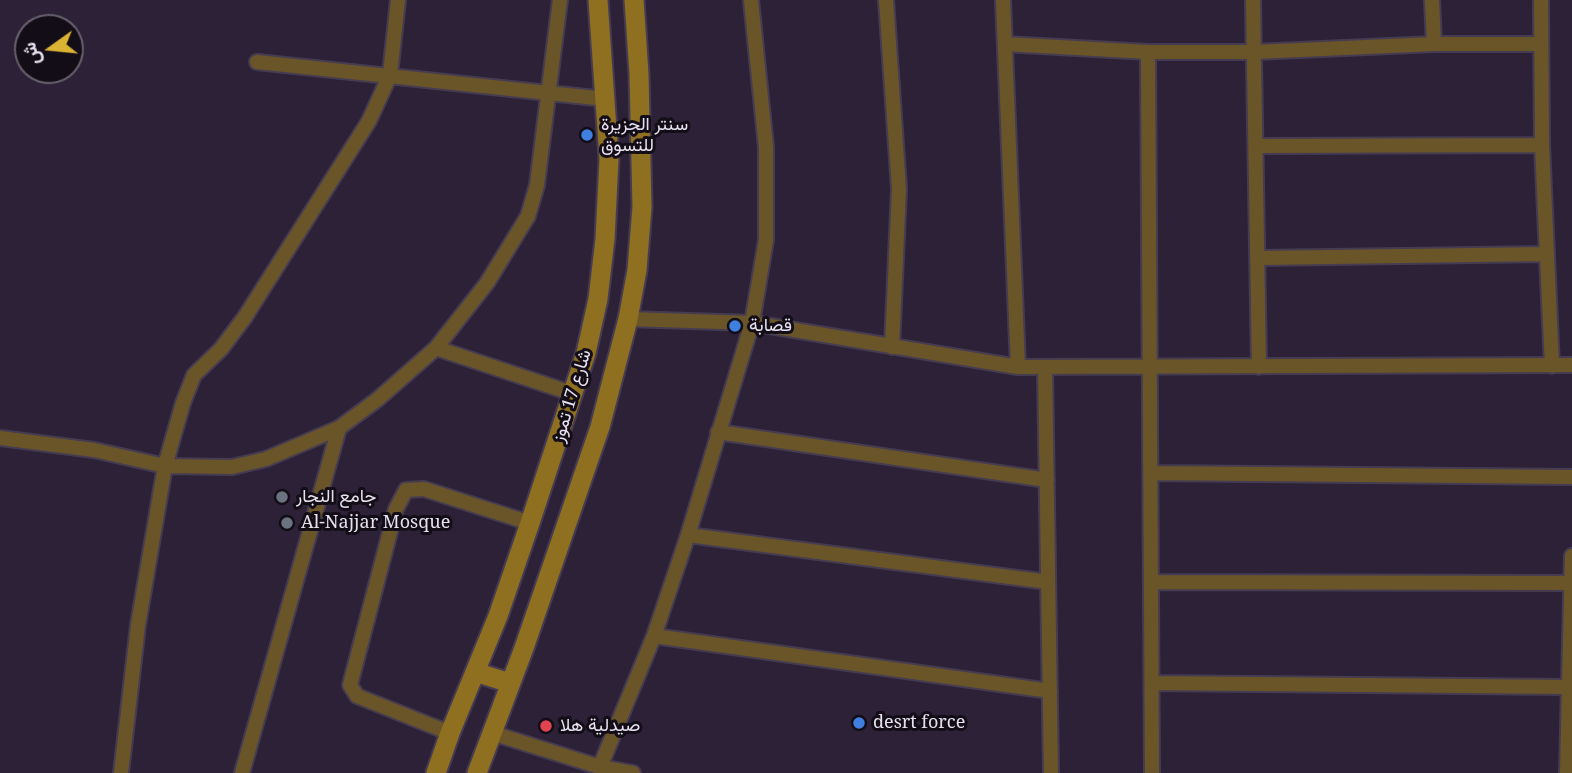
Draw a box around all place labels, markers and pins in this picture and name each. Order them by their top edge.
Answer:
place label: سنتر الجزيرة للتسوق [601,114,688,156]
marker: سنتر الجزيرة للتسوق [579,127,595,143]
place label: قصابة [749,315,792,337]
marker: قصابة [727,318,743,334]
place label: جامع النجار [296,486,376,508]
marker: جامع النجار [274,489,290,505]
place label: Al-Najjar Mosque [301,512,450,534]
marker: Al-Najjar Mosque [279,515,295,531]
place label: desrt force [873,712,965,734]
place label: صيدلية هلا [560,715,640,737]
marker: desrt force [851,715,867,731]
marker: صيدلية هلا [538,718,554,734]

